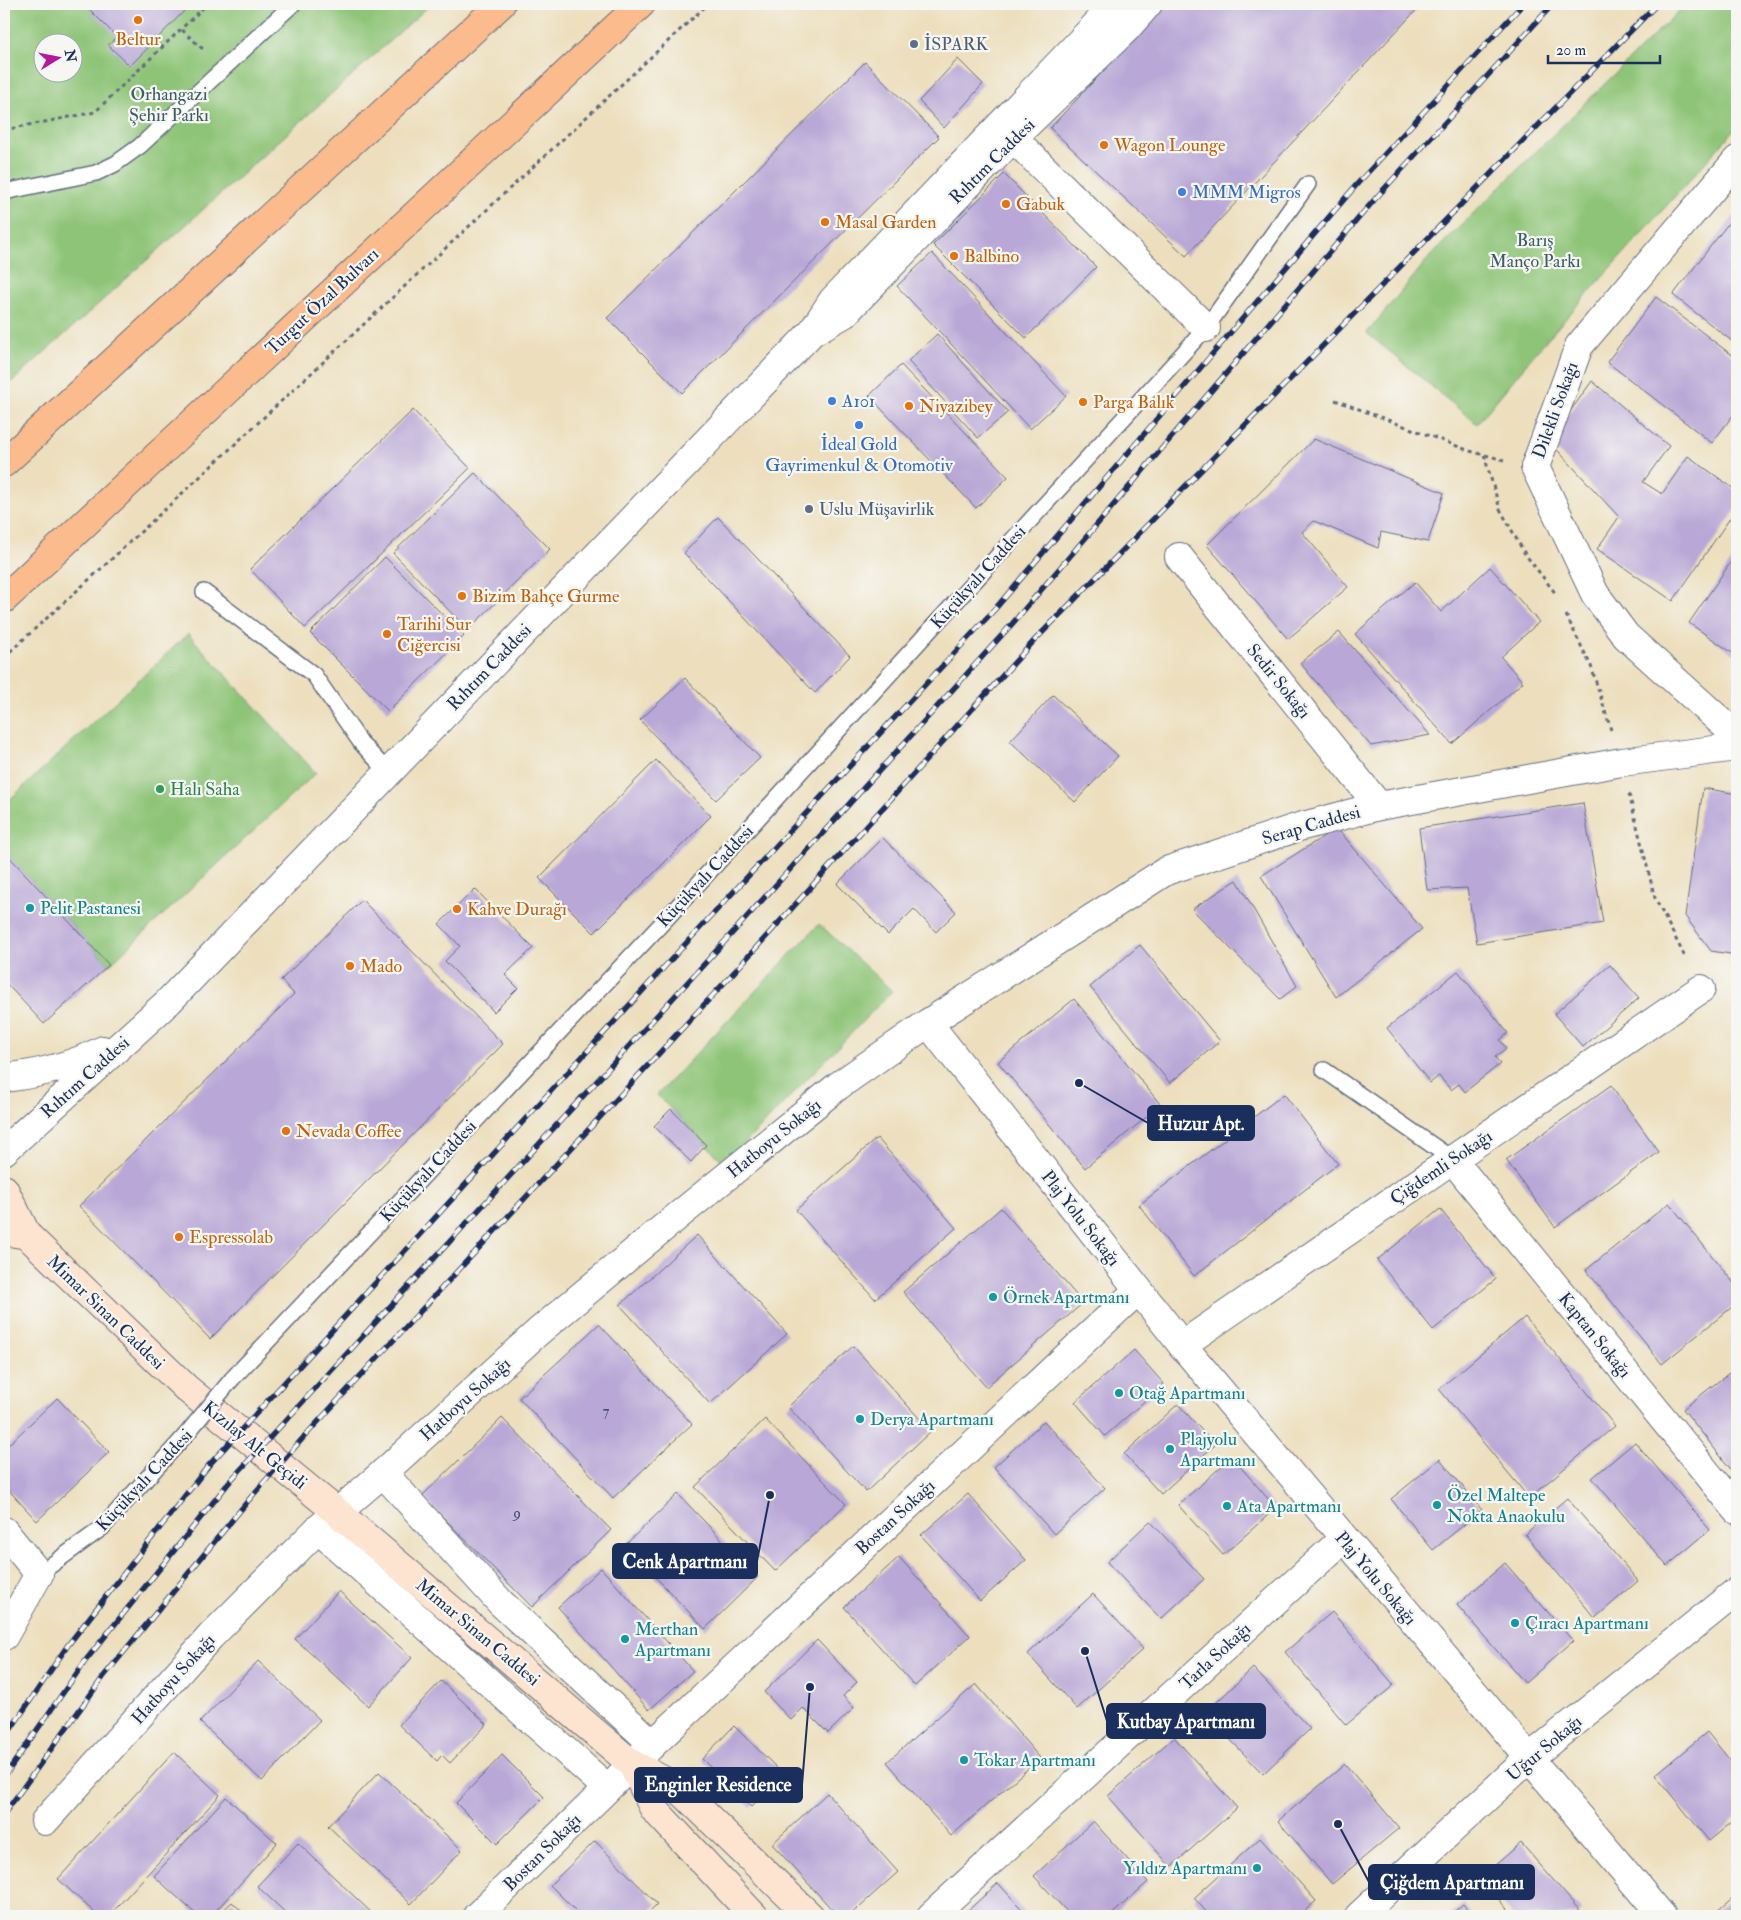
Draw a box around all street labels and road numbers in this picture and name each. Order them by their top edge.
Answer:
street label: Rıhtım Caddesi [945,113,1040,209]
street label: Turgut Özal Bulvarı [261,243,384,360]
street label: Dilekli Sokağı [1527,358,1584,462]
street label: Küçükyalı Caddesi [926,520,1031,634]
street label: Rıhtım Caddesi [442,619,537,716]
street label: Sedir Sokağı [1241,639,1316,724]
street label: Serap Caddesi [1259,800,1363,850]
street label: Küçükyalı Caddesi [652,820,759,932]
street label: Rıhtım Caddesi [36,1031,135,1123]
street label: Hatboyu Sokağı [723,1093,826,1183]
street label: Küçükyalı Caddesi [375,1115,482,1227]
street label: Çiğdemli Sokağı [1386,1125,1497,1210]
street label: Plaj Yolu Sokağı [1036,1166,1125,1271]
street label: Mimar Sinan Caddesi [42,1250,170,1375]
street label: Kaptan Sokağı [1553,1288,1636,1383]
street label: Hatboyu Sokağı [415,1352,516,1446]
street label: Kızılay Alt Geçidi [198,1396,312,1495]
street label: Küçükyalı Caddesi [91,1424,198,1536]
street label: Bostan Sokağı [851,1474,940,1560]
street label: Plaj Yolu Sokağı [1330,1527,1422,1630]
street label: Mimar Sinan Caddesi [411,1574,545,1691]
street label: Tarla Sokağı [1175,1617,1256,1695]
street label: Hatboyu Sokağı [127,1629,220,1730]
street label: Uğur Sokağı [1502,1710,1587,1787]
street label: Bostan Sokağı [498,1808,586,1896]

